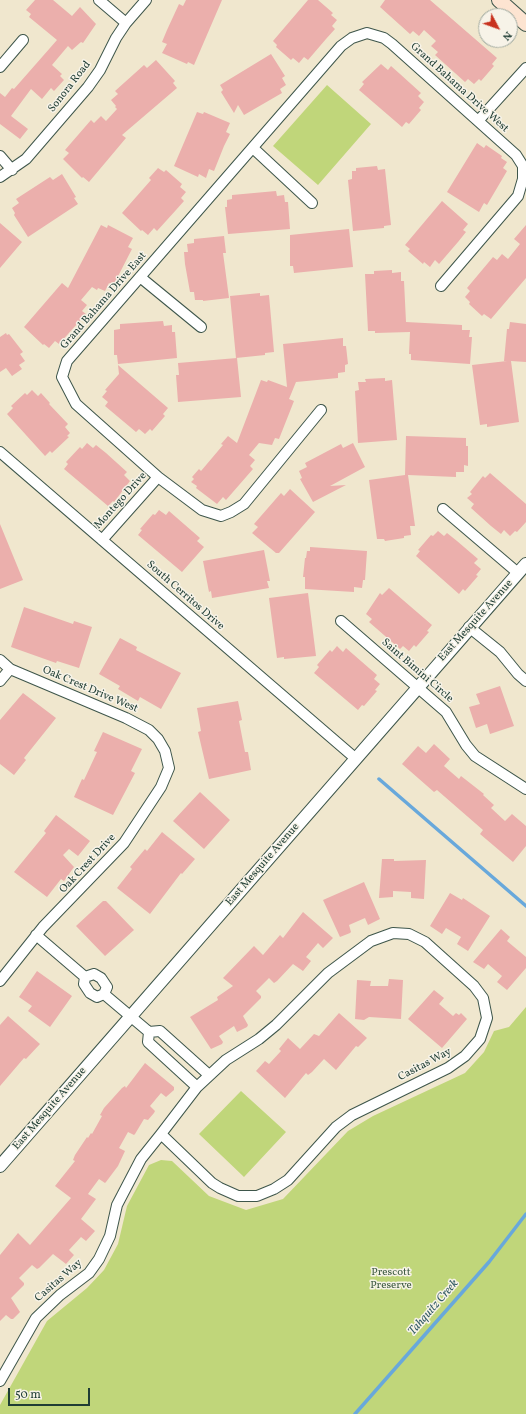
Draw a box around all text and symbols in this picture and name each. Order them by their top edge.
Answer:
north arrow [478,8,518,48]
text: N [498,28,515,43]
street label: Grand Bahama Drive West [407,40,511,136]
street label: Sonora Road [46,59,94,115]
street label: Grand Bahama Drive East [58,250,150,352]
street label: Montego Drive [92,470,150,532]
street label: South Cerritos Drive [143,559,227,633]
street label: East Mesquite Avenue [436,577,516,665]
street label: Saint Bimini Circle [378,636,456,706]
street label: Oak Crest Drive West [40,664,140,716]
street label: East Mesquite Avenue [223,821,303,909]
street label: Oak Crest Drive [57,832,119,896]
street label: Casitas Way [396,1045,454,1085]
street label: East Mesquite Avenue [10,1065,90,1153]
street label: Casitas Way [33,1257,85,1305]
park label: Prescott Preserve [370,1266,412,1292]
water label: Tahquitz Creek [406,1277,462,1339]
scale bar [10,1380,92,1406]
text: 50 m [15,1387,41,1403]

